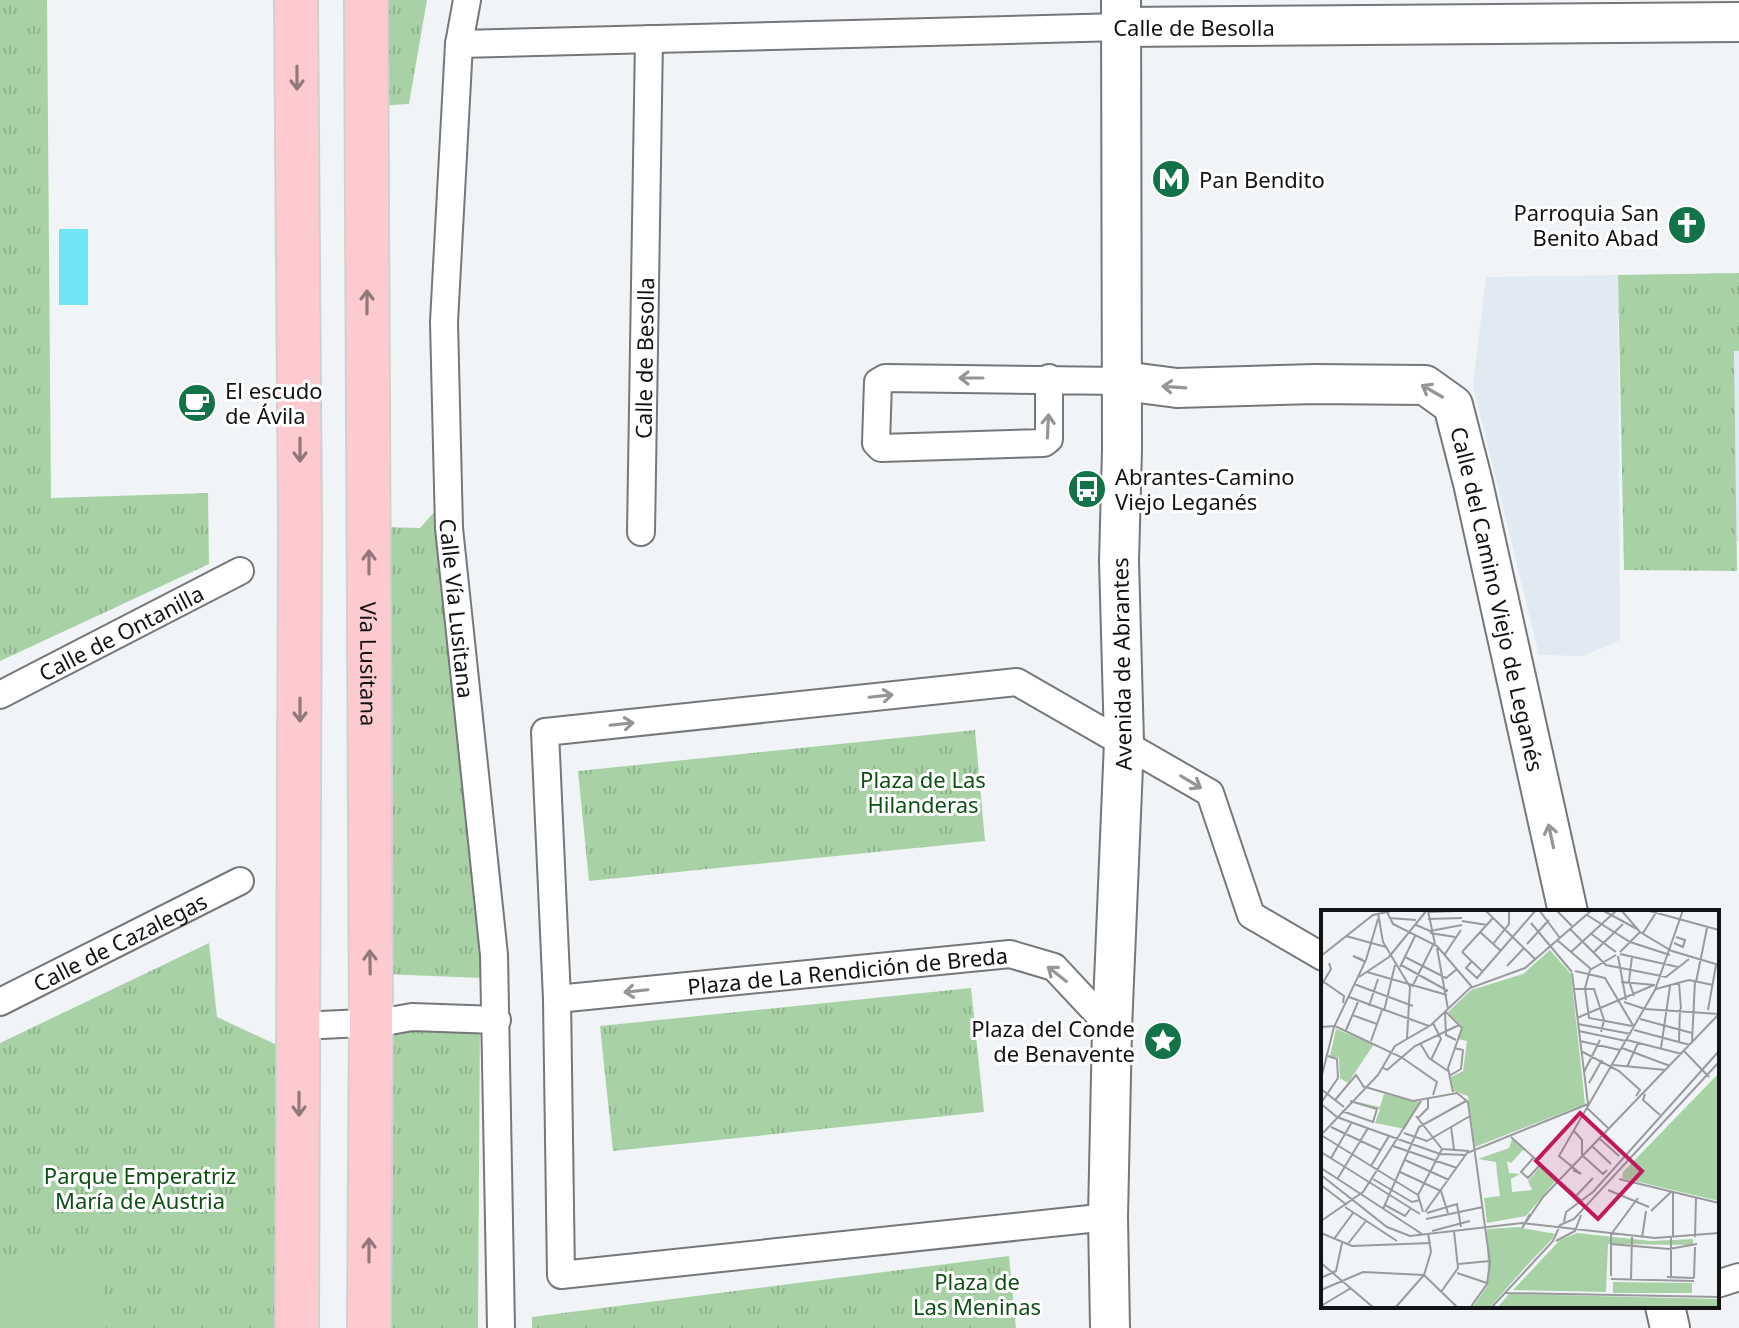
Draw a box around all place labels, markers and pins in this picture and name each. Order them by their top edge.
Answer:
metro station icon: Pan Bendito [1150,158,1192,200]
place label: Pan Bendito [1199,164,1325,194]
place label: Parroquia San Benito Abad [1513,197,1659,252]
church icon: Parroquia San Benito Abad [1666,204,1708,246]
place label: El escudo de Ávila [225,375,323,430]
cafe icon: El escudo de Ávila [176,382,218,424]
place label: Abrantes-Camino Viejo Leganés [1115,461,1295,516]
bus stop icon: Abrantes-Camino Viejo Leganés [1066,468,1108,510]
place label: Plaza del Conde de Benavente [971,1013,1135,1068]
place icon: Plaza del Conde de Benavente [1142,1020,1184,1062]

